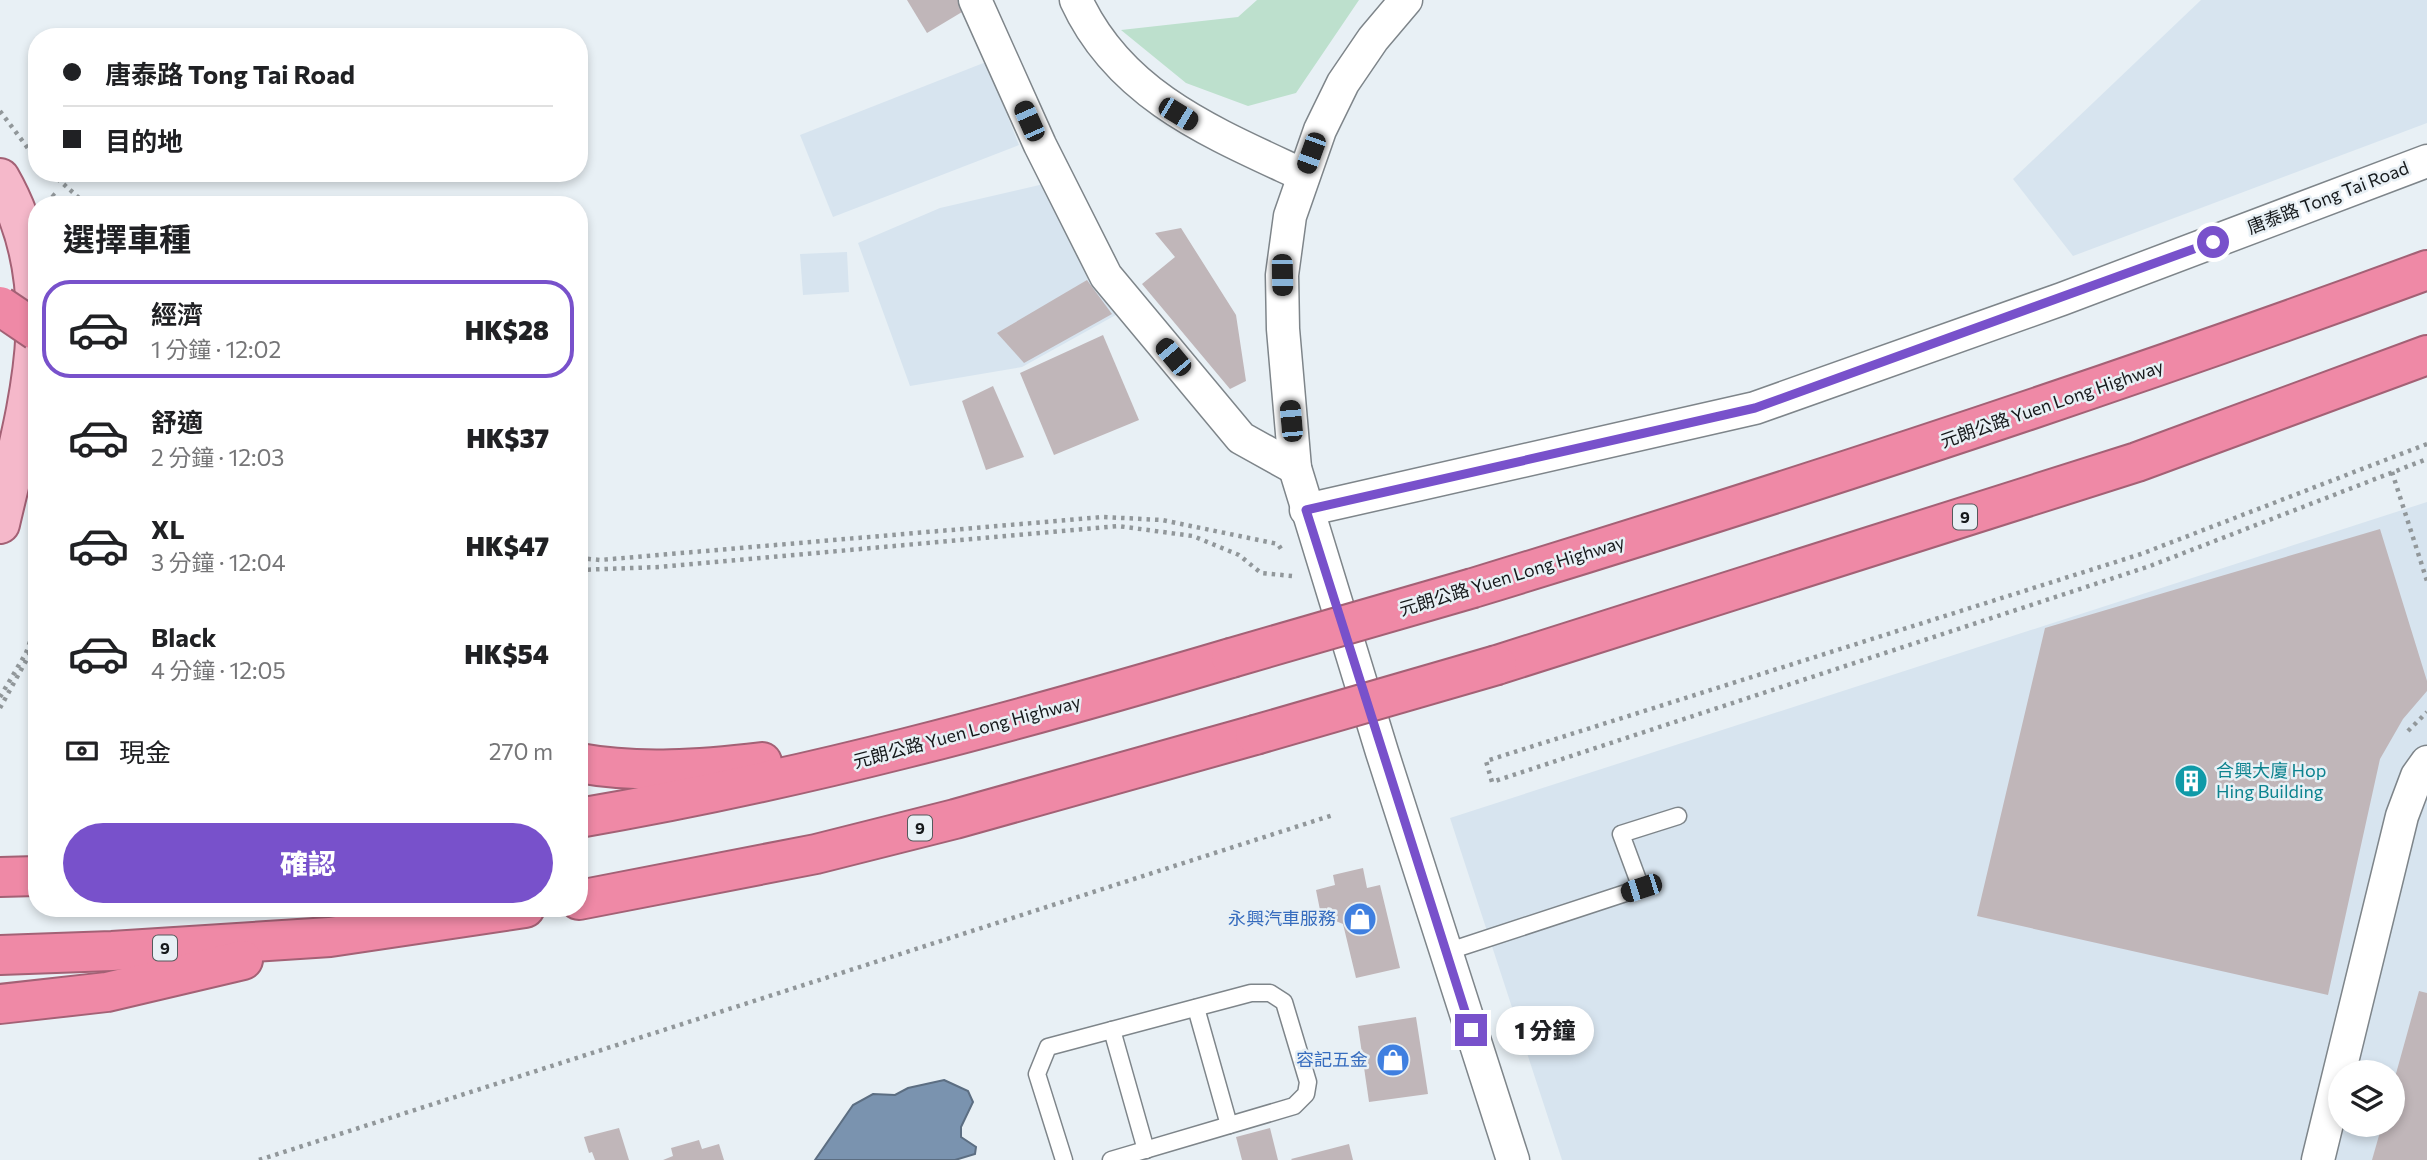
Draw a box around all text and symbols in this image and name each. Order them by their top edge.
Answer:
text: 唐泰路 Tong Tai Road [105,58,355,89]
car [1155,94,1202,134]
car [1011,98,1048,144]
text: 目的地 [105,125,183,156]
car [1294,130,1329,176]
street label: 唐泰路 Tong Tai Road [2244,156,2412,238]
text: 選擇車種 [63,218,191,258]
route start [2197,226,2229,258]
car [1272,254,1293,296]
icon: car [67,298,130,361]
text: 經濟 [151,298,203,329]
text: HK$28 [465,314,549,345]
car [1152,334,1195,380]
text: 1 分鐘 · 12:02 [151,335,281,363]
street label: 元朗公路 Yuen Long Highway [1937,354,2166,452]
car [1279,399,1304,443]
icon: car [67,406,130,469]
text: 舒適 [151,406,203,437]
text: HK$37 [466,422,549,453]
text: 2 分鐘 · 12:03 [151,443,284,471]
road number: 9 [1953,504,1977,530]
text: XL [151,513,185,544]
icon: car [67,514,130,577]
text: HK$47 [466,530,549,561]
street label: 元朗公路 Yuen Long Highway [1396,530,1627,620]
text: 3 分鐘 · 12:04 [151,548,286,576]
text: Black [151,621,217,652]
icon: car [67,622,130,685]
text: HK$54 [464,638,549,669]
text: 4 分鐘 · 12:05 [151,656,286,684]
street label: 元朗公路 Yuen Long Highway [851,690,1083,772]
icon: cash [63,732,101,770]
text: 現金 [119,736,171,767]
text: 270 m [489,737,553,765]
place label: 合興大廈 Hop Hing Building [2216,759,2326,802]
building icon: 合興大廈 Hop Hing Building [2172,762,2210,800]
road number: 9 [908,816,932,841]
button: 確認 [63,823,553,903]
car [1618,872,1665,904]
shop icon: 永興汽車服務 [1341,900,1379,938]
place label: 永興汽車服務 [1228,907,1336,929]
road number: 9 [153,936,177,960]
callout: 1 分鐘 [1496,1006,1594,1054]
route end [1455,1014,1487,1046]
text: 1 分鐘 [1514,1016,1576,1044]
shop icon: 容記五金 [1374,1041,1412,1079]
place label: 容記五金 [1296,1048,1368,1070]
map controls [2328,1060,2405,1137]
button: layers [2328,1060,2405,1137]

